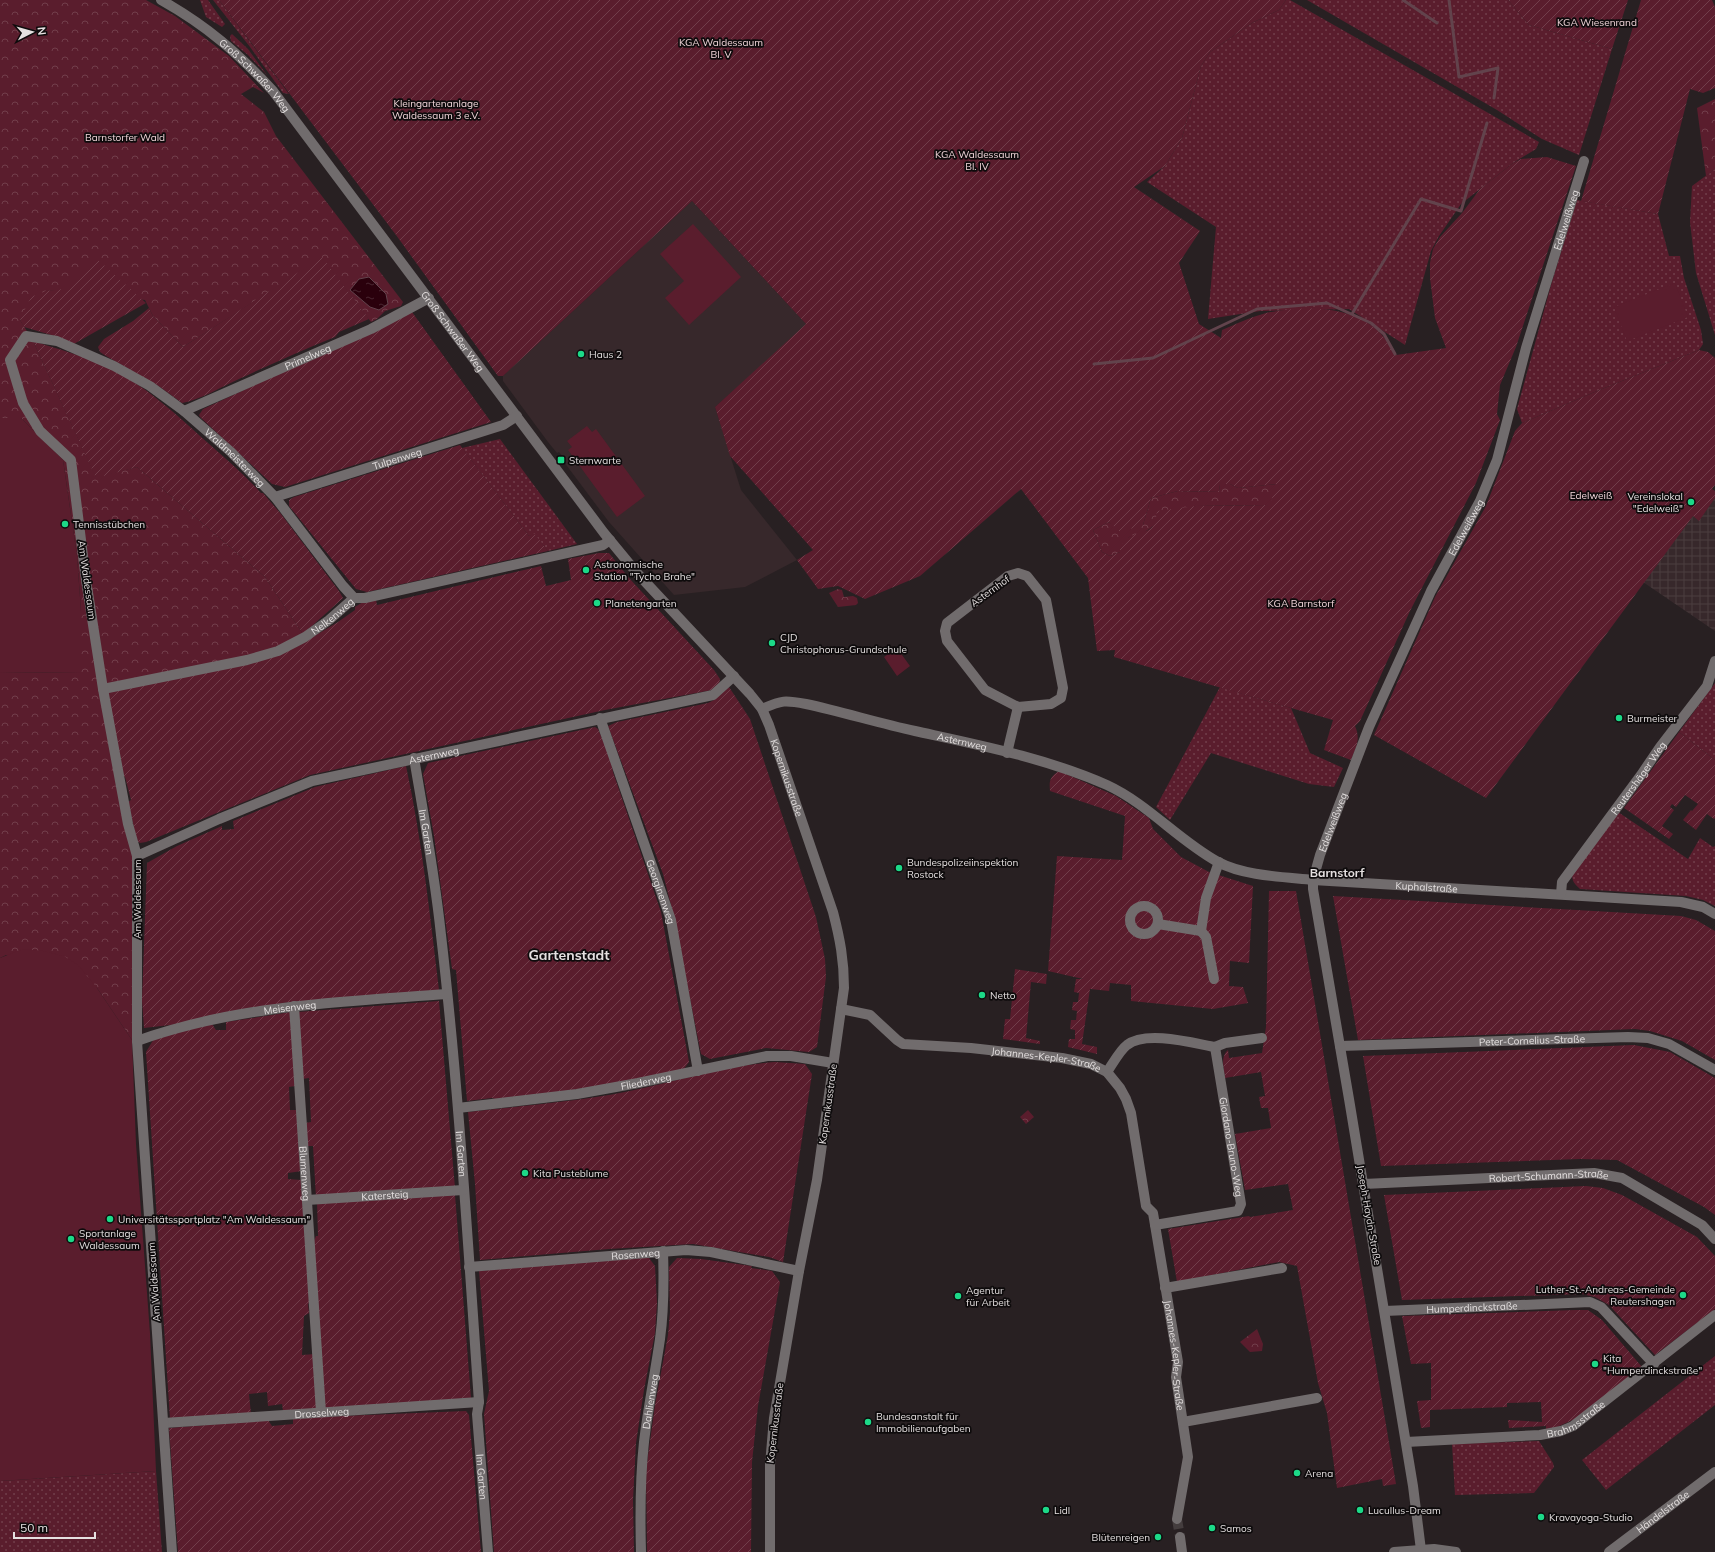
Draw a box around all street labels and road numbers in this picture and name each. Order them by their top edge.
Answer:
street label: Groß Schwaßer Weg [217,36,293,115]
street label: Edelweißweg [1550,188,1581,252]
street label: Groß Schwaßer Weg [418,288,487,374]
street label: Primelweg [283,341,333,373]
street label: Waldmeisterweg [202,425,268,490]
street label: Tulpenweg [371,445,423,472]
street label: Edelweißweg [1445,497,1486,558]
street label: Am Waldessaum [75,540,99,621]
street label: Asternhof [968,572,1013,610]
street label: Nelkenweg [308,595,356,637]
street label: Asternweg [936,729,988,753]
street label: Kopernikusstraße [768,737,806,818]
street label: Reutershäger Weg [1607,739,1669,817]
street label: Asternweg [408,743,460,767]
street label: Edelweißweg [1315,791,1350,854]
street label: Im Garten [416,808,437,856]
street label: Georginenweg [644,857,678,925]
street label: Am Waldessaum [131,859,144,939]
street label: Kuphalstraße [1395,878,1458,895]
street label: Meisenweg [263,998,317,1017]
street label: Peter-Cornelius-Straße [1479,1032,1585,1048]
street label: Johannes-Kepler-Straße [991,1044,1104,1075]
street label: Kopernikusstraße [816,1063,840,1145]
street label: Fliederweg [620,1070,672,1092]
street label: Giordano-Bruno-Weg [1217,1096,1246,1198]
street label: Im Garten [453,1131,470,1178]
street label: Blumenweg [297,1146,313,1202]
street label: Joseph-Haydn-Straße [1354,1164,1384,1266]
street label: Robert-Schumann-Straße [1489,1166,1610,1185]
street label: Katersteig [361,1187,409,1203]
street label: Am Waldessaum [145,1242,163,1322]
street label: Rosenweg [611,1246,660,1262]
street label: Johannes-Kepler-Straße [1161,1299,1187,1411]
street label: Humperdinckstraße [1426,1299,1518,1316]
street label: Dahlienweg [639,1373,661,1430]
street label: Kopernikusstraße [764,1382,786,1464]
street label: Brahmsstraße [1546,1397,1607,1440]
street label: Drosselweg [294,1404,349,1421]
street label: Im Garten [474,1454,490,1501]
street label: Händelstraße [1633,1487,1692,1536]

